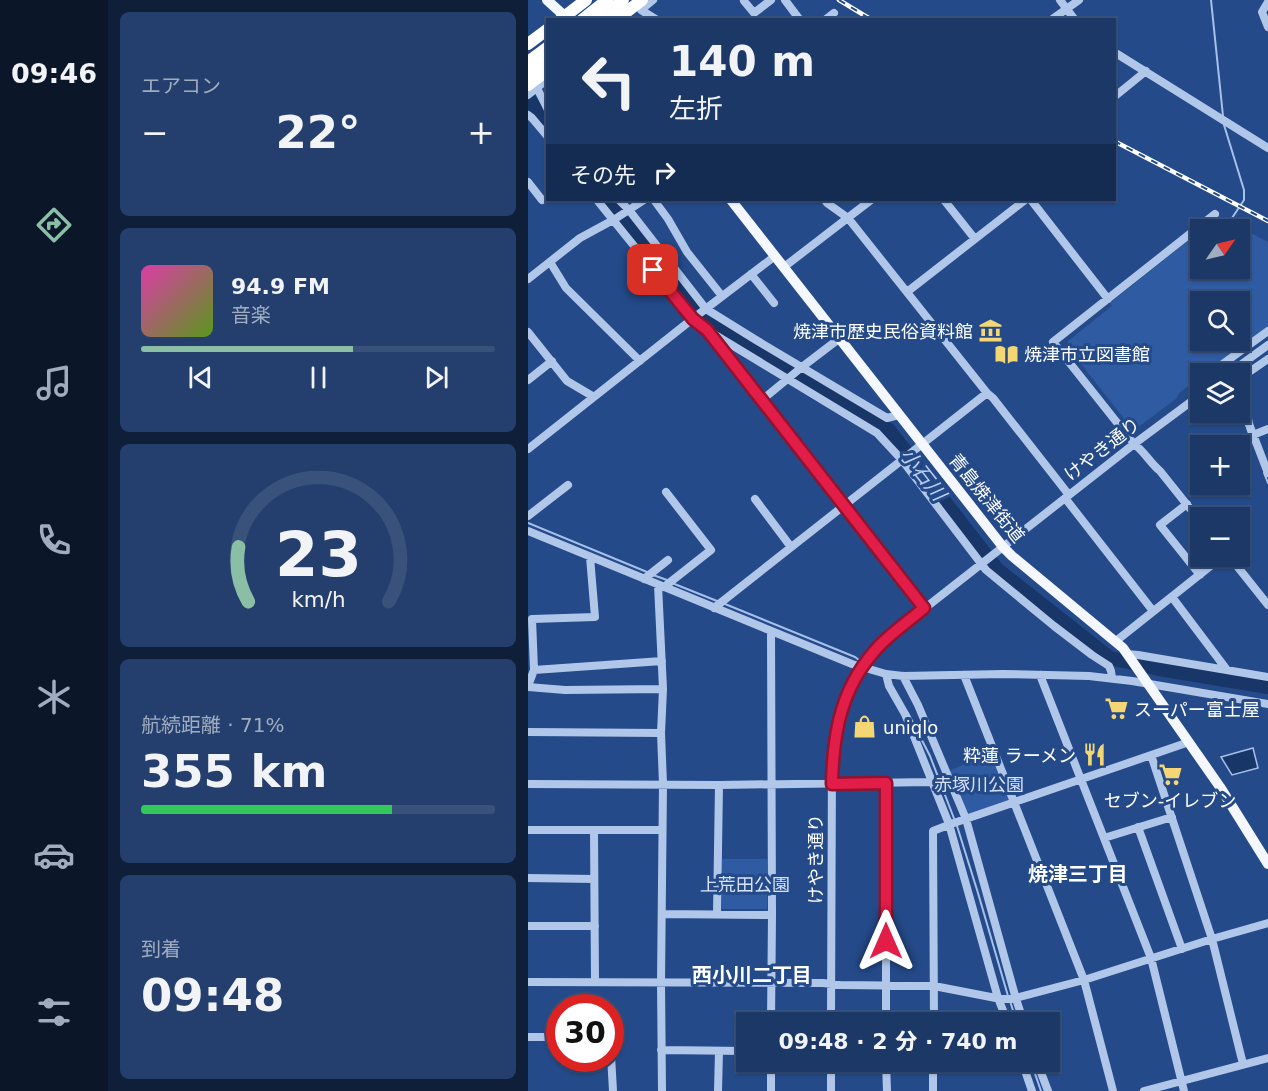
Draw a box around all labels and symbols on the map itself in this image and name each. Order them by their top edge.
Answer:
north arrow [1190,219,1250,279]
pin [627,244,678,295]
museum icon: 焼津市歴史民俗資料館 [978,318,1004,344]
place label: 焼津市歴史民俗資料館 [793,321,973,342]
library icon: 焼津市立図書館 [993,341,1019,367]
place label: 焼津市立図書館 [1024,344,1150,365]
street label: けやき通り [1060,413,1144,485]
water label: 小石川 [895,443,952,507]
street label: 青島焼津街道 [945,449,1029,547]
supermarket icon: スーパー富士屋 [1103,696,1129,722]
place label: スーパー富士屋 [1134,699,1260,720]
shop icon: uniqlo [852,714,878,740]
place label: uniqlo [883,717,938,738]
restaurant icon: 粋蓮 ラーメン [1081,742,1107,768]
place label: 粋蓮 ラーメン [963,745,1076,766]
supermarket icon: セブン-イレブン [1157,761,1183,787]
park label: 赤塚川公園 [934,774,1024,795]
place label: セブン-イレブン [1104,790,1236,811]
street label: けやき通り [805,814,826,904]
district label: 焼津三丁目 [1028,862,1128,886]
park label: 上荒田公園 [700,874,790,895]
position arrow [854,909,918,973]
district label: 西小川二丁目 [692,963,812,987]
speed limit sign: 30 [546,994,624,1072]

